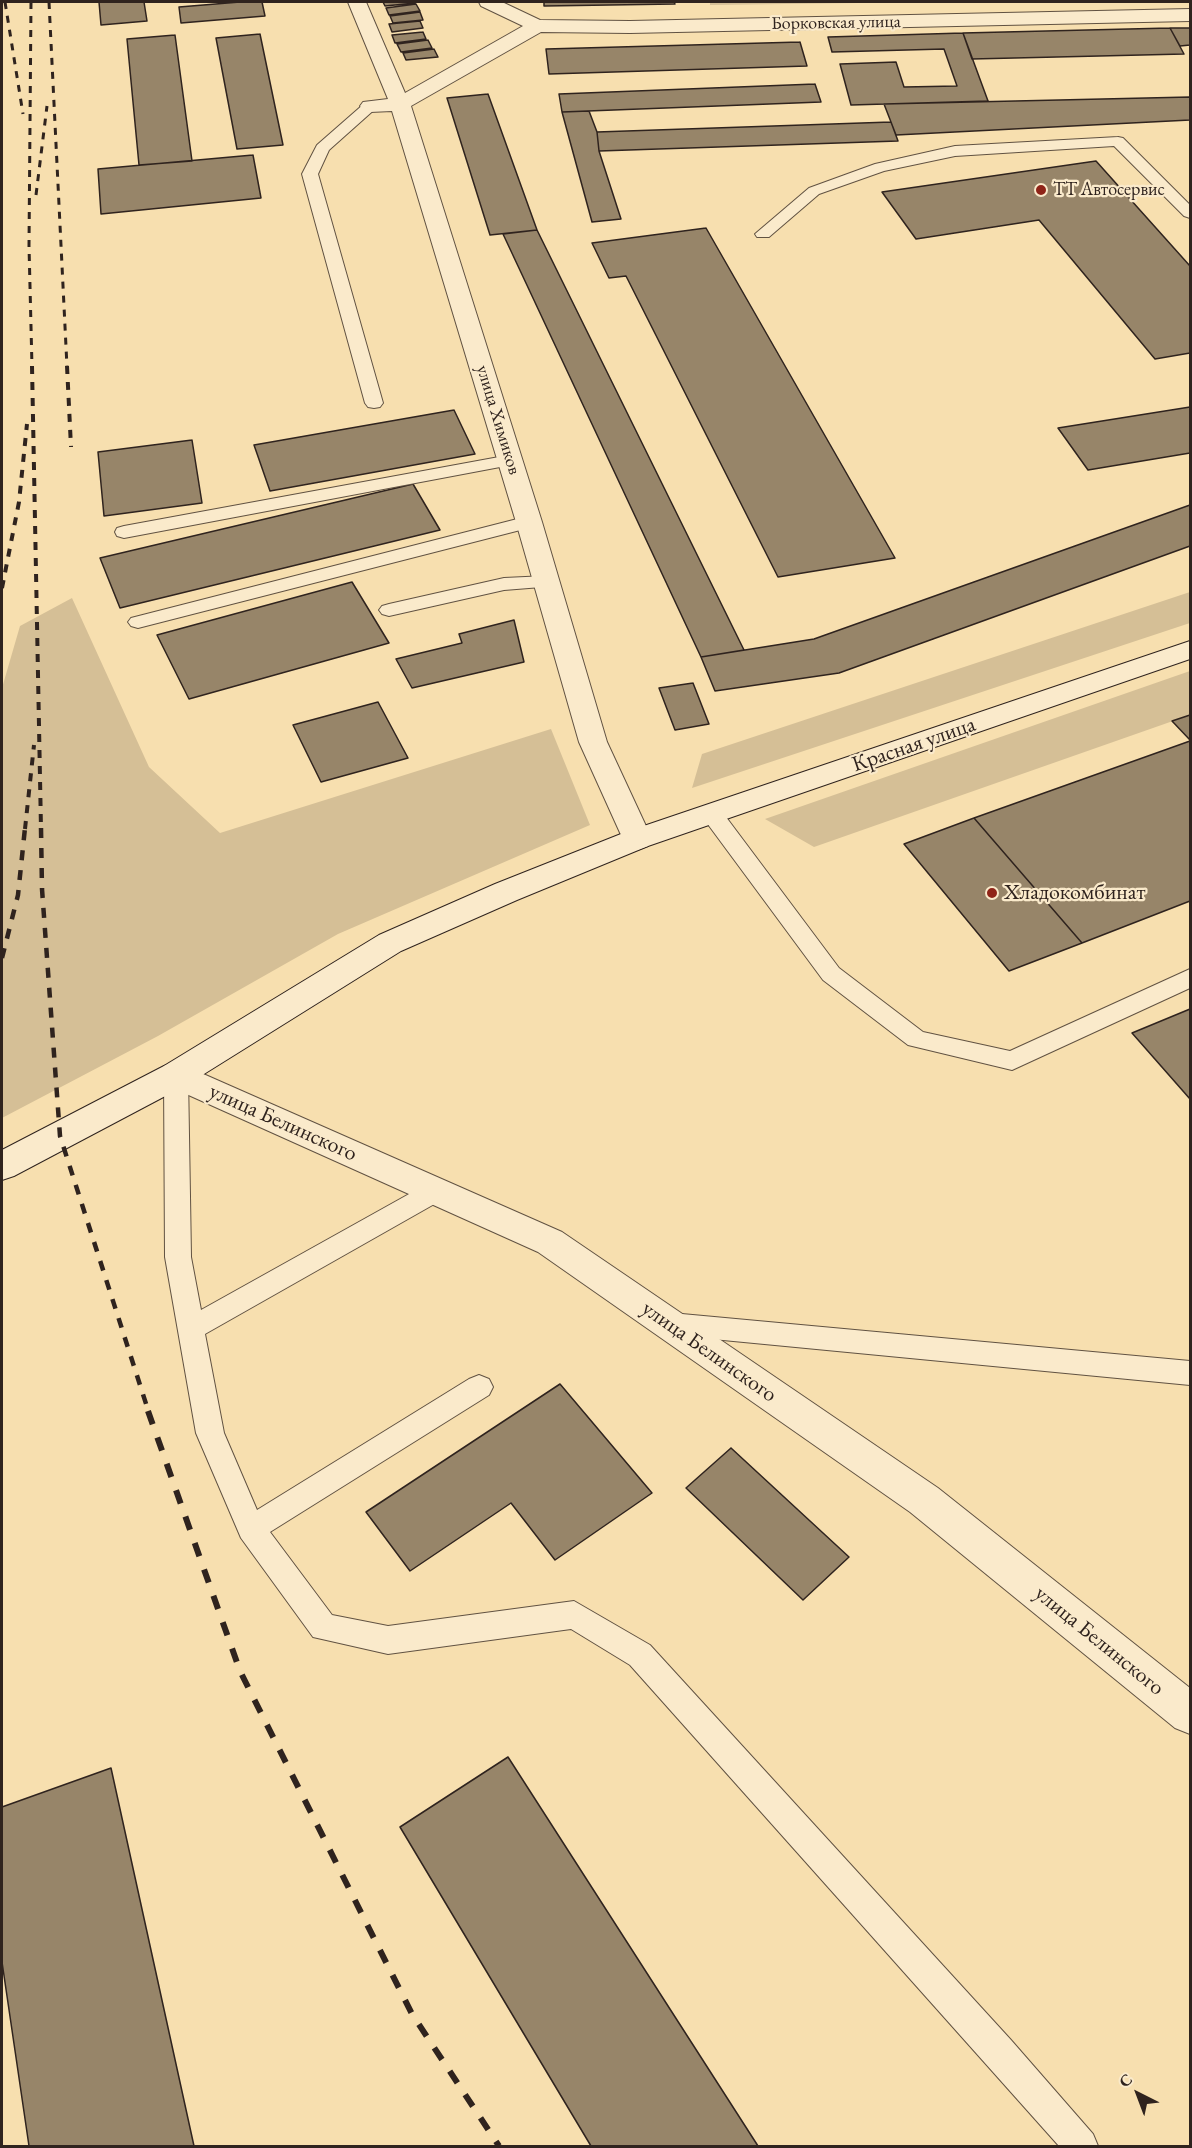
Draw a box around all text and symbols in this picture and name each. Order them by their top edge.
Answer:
street label: Борковская улица [771,11,901,35]
place label: ТТ Автосервис [1053,179,1165,201]
marker: ТТ Автосервис [1034,183,1048,197]
street label: улица Химиков [471,363,525,477]
street label: Красная улица [849,712,979,778]
place label: Хладокомбинат [1004,880,1146,906]
marker: Хладокомбинат [985,886,999,900]
street label: улица Белинского [205,1079,361,1167]
street label: улица Белинского [636,1296,782,1408]
street label: улица Белинского [1029,1581,1169,1701]
north arrow [1108,2064,1168,2124]
text: С [1114,2069,1137,2092]

